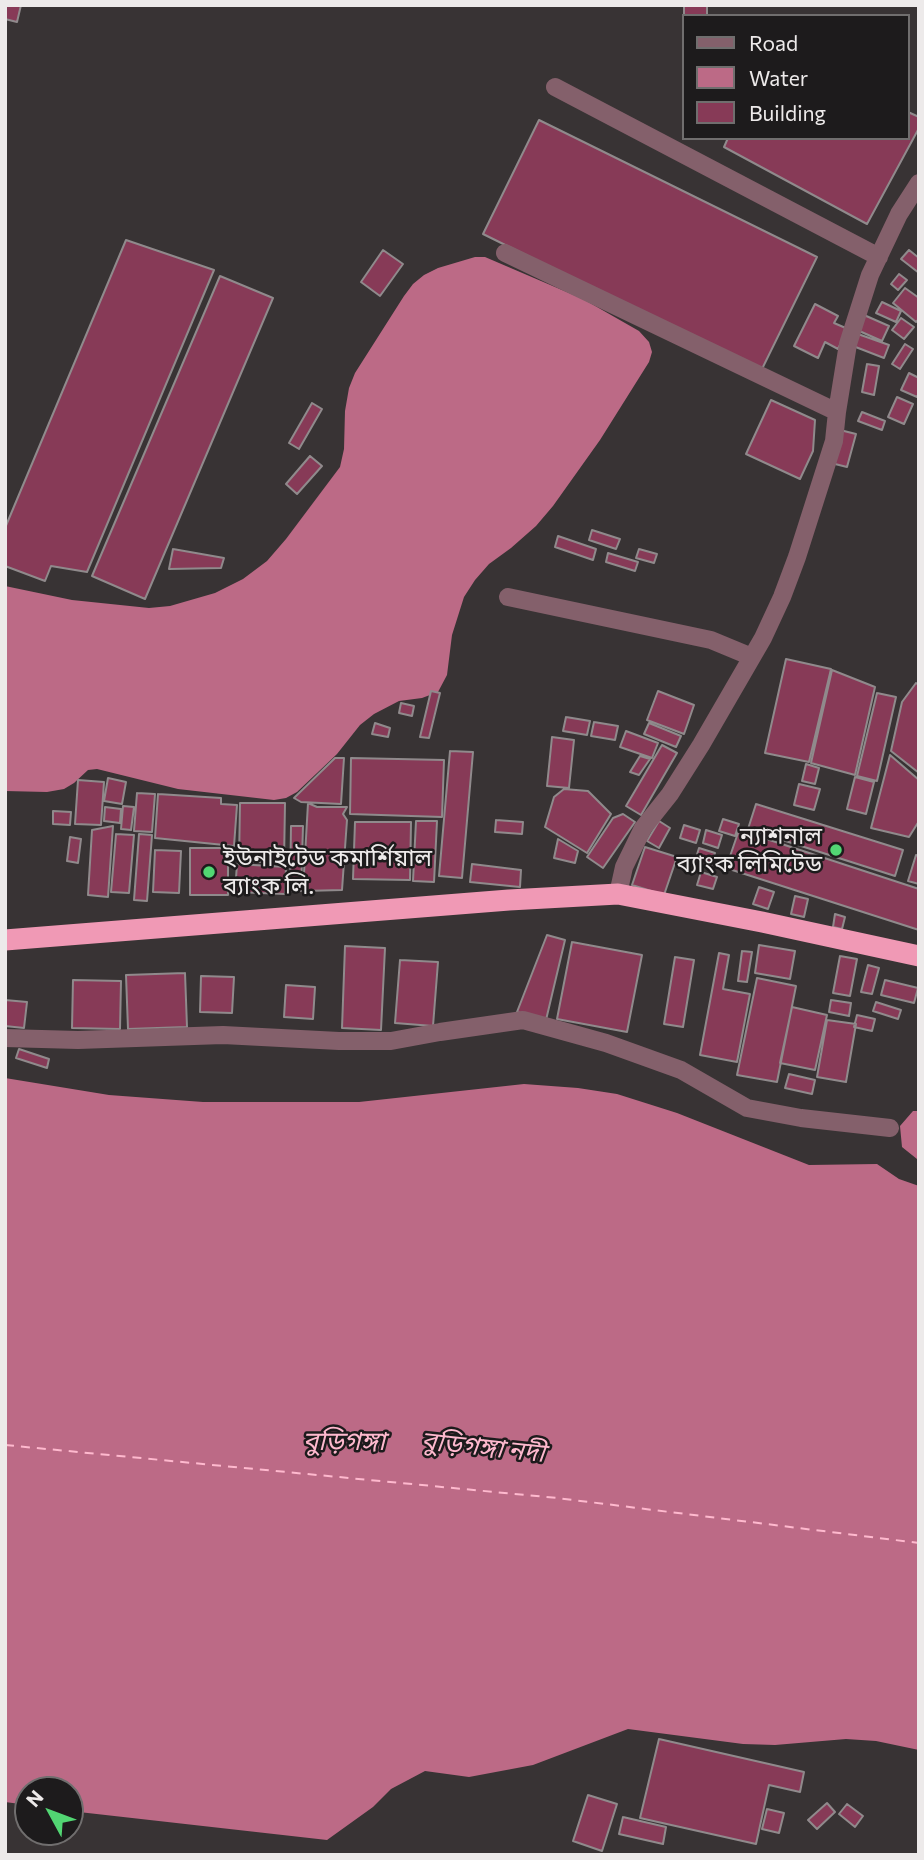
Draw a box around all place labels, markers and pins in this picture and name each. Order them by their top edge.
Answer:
place label: ন্যাশনাল ব্যাংক লিমিটেড [676,822,822,878]
marker: ন্যাশনাল ব্যাংক লিমিটেড [828,842,844,858]
place label: ইউনাইটেড কমার্শিয়াল ব্যাংক লি. [223,844,432,900]
marker: ইউনাইটেড কমার্শিয়াল ব্যাংক লি. [201,864,217,880]

